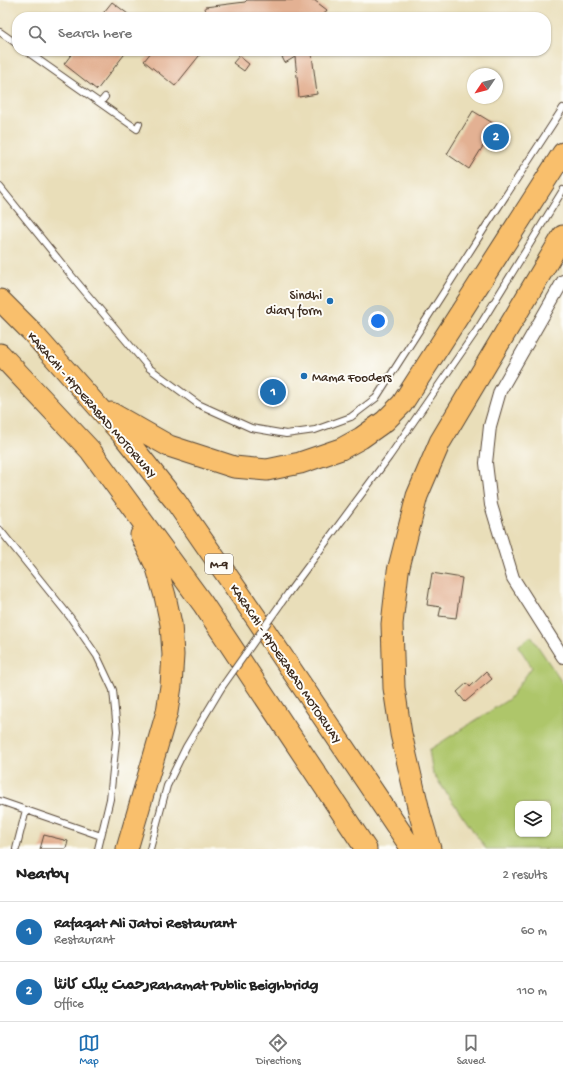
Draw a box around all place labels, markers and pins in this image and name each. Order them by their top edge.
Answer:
pin: 2 [483,122,509,152]
place label: Sindhi diary form [266,289,322,319]
marker: Sindhi diary form [325,296,335,306]
marker: Mama Fooders [299,371,309,381]
place label: Mama Fooders [312,371,393,386]
pin: 1 [260,377,286,407]

